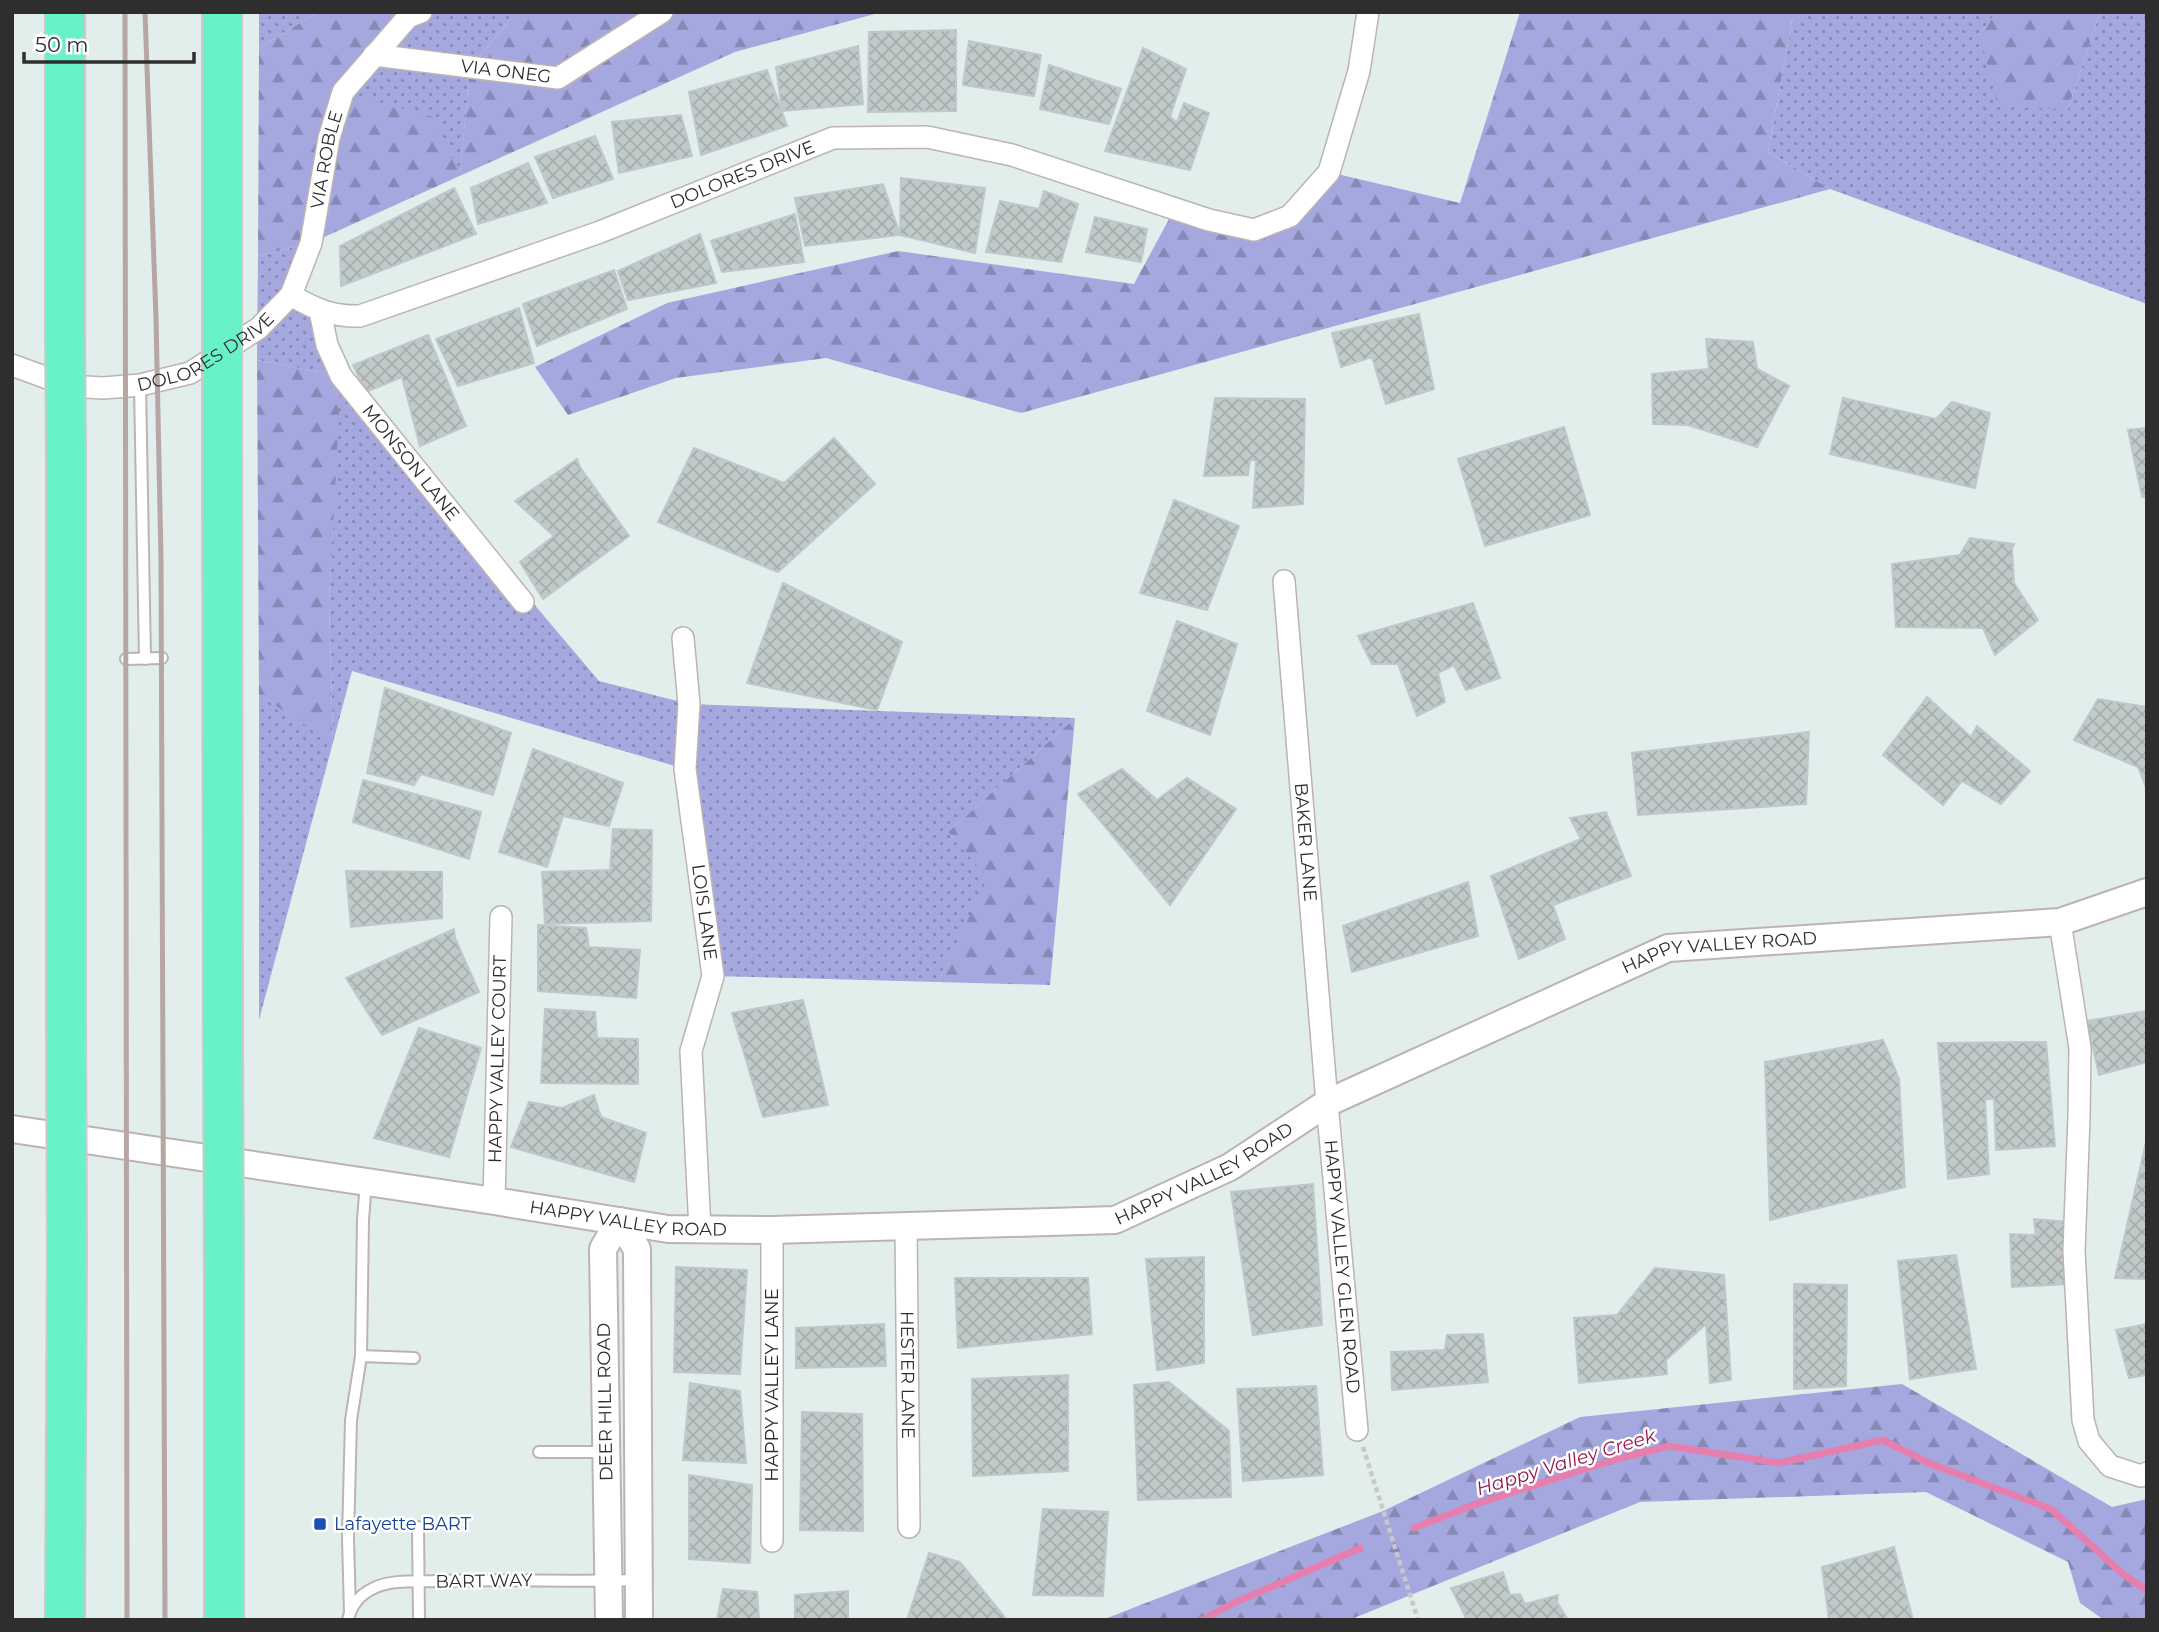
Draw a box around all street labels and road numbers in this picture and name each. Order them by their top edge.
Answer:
street label: VIA ONEG [459,55,553,88]
street label: VIA ROBLE [306,108,348,211]
street label: DOLORES DRIVE [667,136,818,214]
street label: DOLORES DRIVE [135,308,279,396]
street label: MONSON LANE [357,400,464,525]
street label: BAKER LANE [1290,782,1321,902]
street label: LOIS LANE [687,863,722,962]
street label: HAPPY VALLEY ROAD [1618,927,1818,979]
street label: HAPPY VALLEY COURT [484,954,511,1163]
street label: HAPPY VALLEY ROAD [1111,1118,1297,1230]
street label: HAPPY VALLEY GLEN ROAD [1319,1139,1365,1395]
street label: HAPPY VALLEY ROAD [528,1196,727,1241]
street label: HAPPY VALLEY LANE [761,1288,783,1482]
street label: HESTER LANE [896,1311,919,1439]
street label: DEER HILL ROAD [593,1323,617,1481]
street label: BART WAY [435,1569,533,1593]

